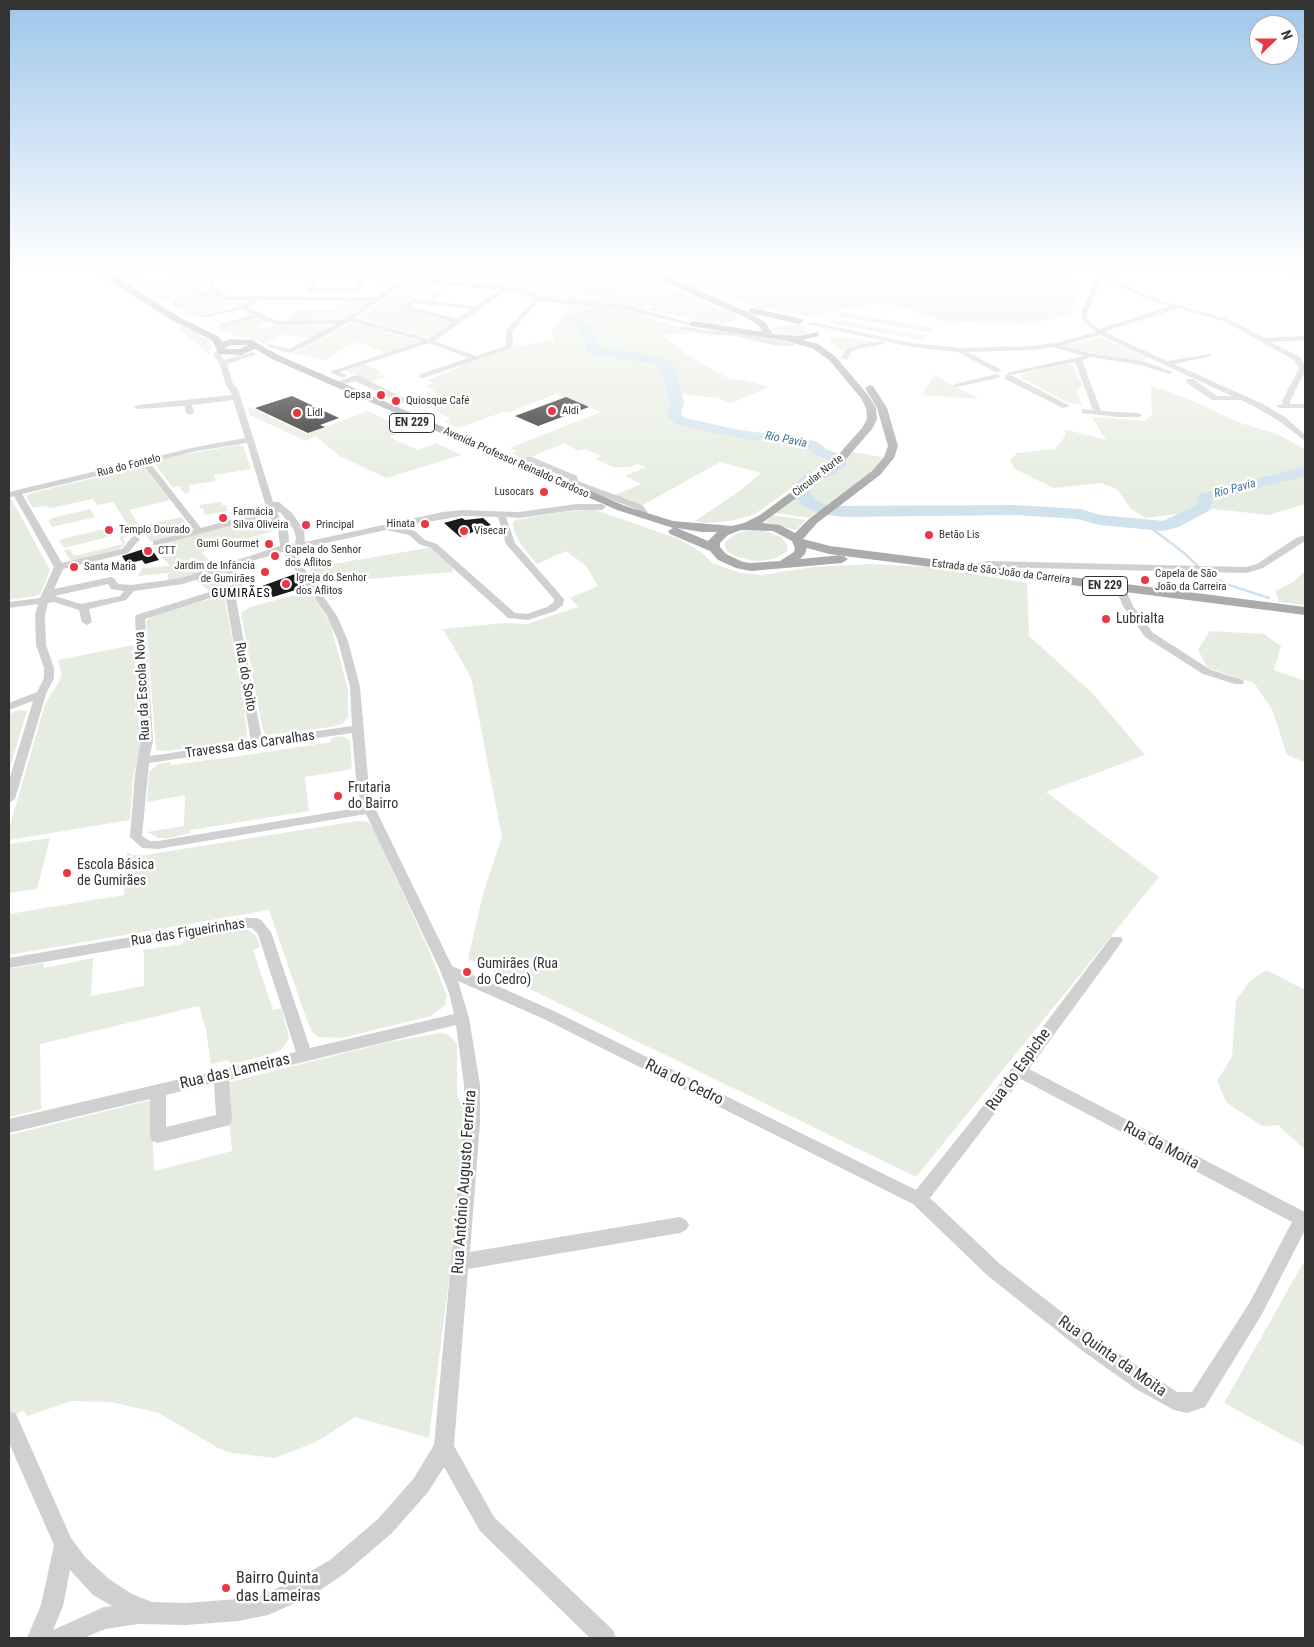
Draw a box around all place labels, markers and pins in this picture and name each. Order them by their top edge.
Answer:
place label: Cepsa [344,388,371,402]
marker: Cepsa [375,389,387,401]
place label: Quiosque Café [406,394,470,408]
marker: Quiosque Café [390,395,402,407]
place label: Aldi [562,404,579,418]
marker: Aldi [546,405,558,417]
place label: Lidl [307,406,323,420]
marker: Lidl [291,407,303,419]
place label: Lusocars [494,485,534,499]
marker: Lusocars [538,486,550,498]
place label: Farmácia Silva Oliveira [233,505,289,531]
marker: Farmácia Silva Oliveira [217,512,229,524]
place label: Hinata [387,517,415,531]
place label: Principal [316,518,354,532]
marker: Hinata [419,518,431,530]
marker: Principal [300,519,312,531]
place label: Templo Dourado [119,523,190,537]
marker: Templo Dourado [103,524,115,536]
place label: Visecar [474,524,507,538]
marker: Visecar [458,525,470,537]
place label: Betão Lis [939,528,980,542]
marker: Betão Lis [923,529,935,541]
place label: Gumi Gourmet [196,537,259,551]
marker: Gumi Gourmet [263,538,275,550]
place label: Capela do Senhor dos Aflitos [285,543,361,569]
place label: CTT [158,544,176,558]
marker: CTT [142,545,154,557]
marker: Capela do Senhor dos Aflitos [269,550,281,562]
place label: Jardim de Infância de Gumirães [174,559,255,585]
place label: Santa Maria [84,560,136,574]
marker: Santa Maria [68,561,80,573]
marker: Jardim de Infância de Gumirães [259,566,271,578]
place label: Capela de São João da Carreira [1155,567,1227,593]
place label: Igreja do Senhor dos Aflitos [296,571,367,597]
marker: Capela de São João da Carreira [1139,574,1151,586]
marker: Igreja do Senhor dos Aflitos [280,578,292,590]
place label: Lubrialta [1116,611,1164,627]
marker: Lubrialta [1100,613,1112,625]
place label: Frutaria do Bairro [348,780,398,812]
marker: Frutaria do Bairro [332,790,344,802]
place label: Escola Básica de Gumirães [77,857,154,890]
marker: Escola Básica de Gumirães [61,867,73,879]
place label: Gumirães (Rua do Cedro) [477,956,558,989]
marker: Gumirães (Rua do Cedro) [461,966,473,978]
place label: Bairro Quinta das Lameiras [236,1569,321,1607]
marker: Bairro Quinta das Lameiras [220,1582,232,1594]

